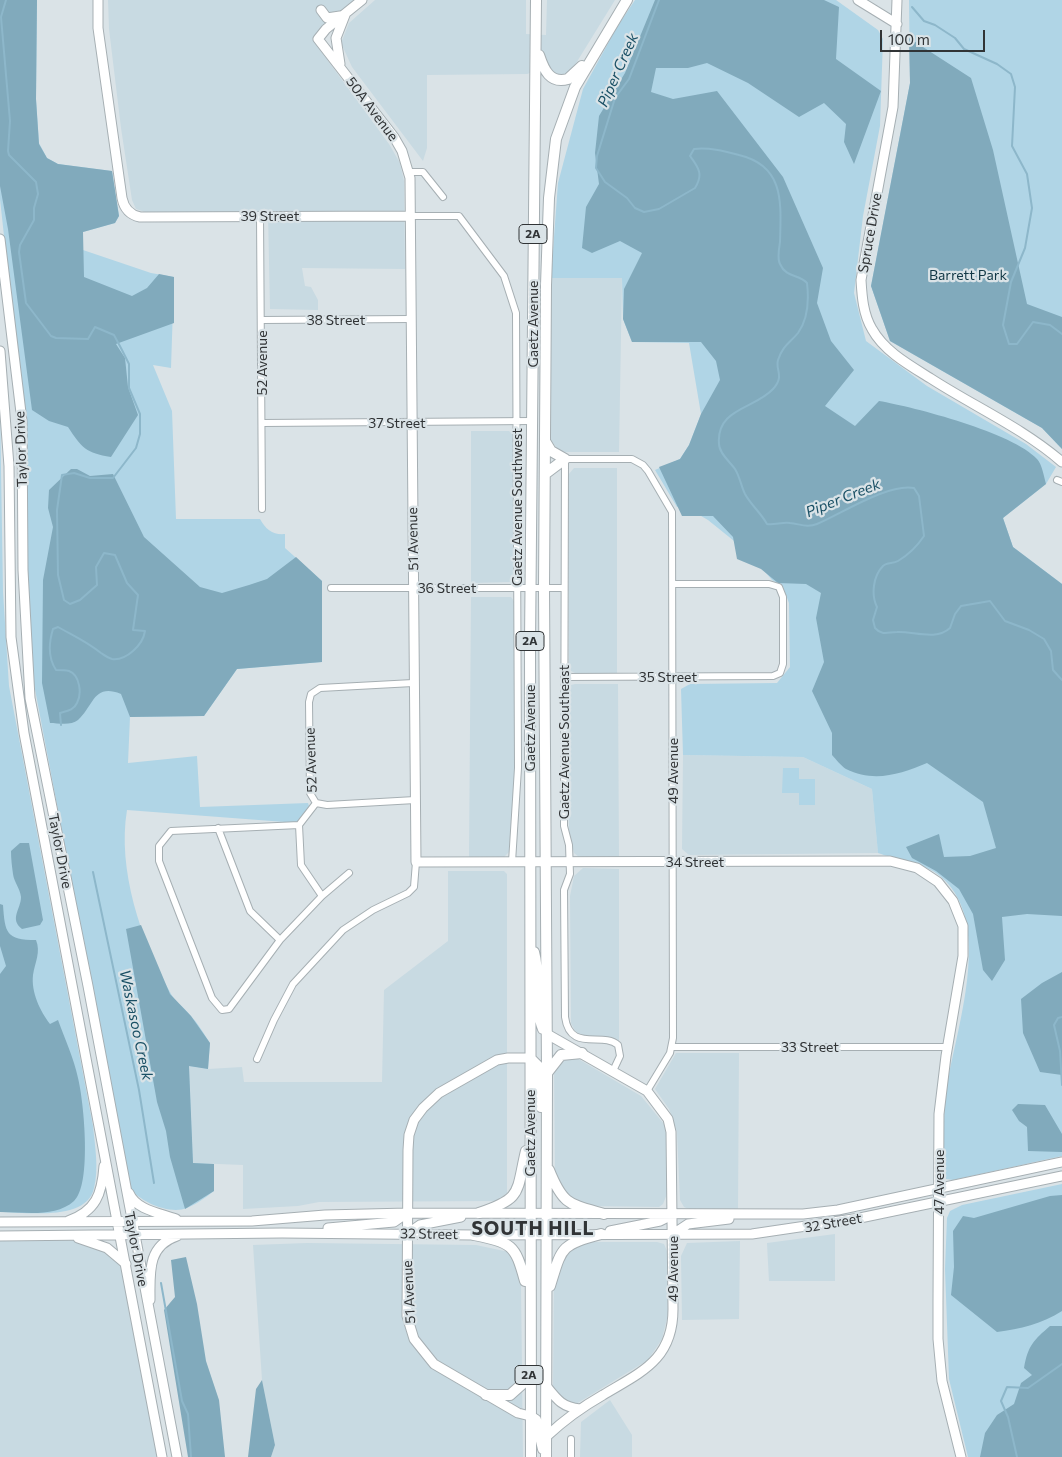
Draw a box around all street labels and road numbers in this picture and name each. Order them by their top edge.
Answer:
street label: 50A Avenue [342,74,402,144]
street label: Spruce Drive [855,192,885,274]
street label: 39 Street [241,208,299,224]
road number: 2A [519,224,547,243]
street label: Gaetz Avenue [525,281,541,367]
street label: 38 Street [307,312,365,328]
street label: 52 Avenue [254,330,270,396]
street label: Taylor Drive [11,411,31,487]
street label: 37 Street [368,415,426,431]
street label: Gaetz Avenue Southwest [509,428,525,586]
street label: 51 Avenue [404,507,422,571]
street label: 36 Street [418,580,476,596]
road number: 2A [516,631,544,650]
street label: Gaetz Avenue Southeast [556,665,572,819]
street label: 35 Street [639,669,697,685]
street label: Gaetz Avenue [522,685,538,771]
street label: 52 Avenue [301,727,321,793]
street label: 49 Avenue [665,738,681,804]
street label: Taylor Drive [44,812,76,890]
street label: 34 Street [666,854,724,870]
street label: 33 Street [781,1039,839,1055]
street label: Gaetz Avenue [522,1090,538,1176]
street label: 47 Avenue [931,1150,947,1214]
street label: Taylor Drive [120,1210,152,1288]
street label: 32 Street [803,1210,863,1236]
street label: 32 Street [400,1225,458,1243]
street label: 49 Avenue [665,1236,681,1302]
street label: 51 Avenue [399,1260,419,1324]
road number: 2A [515,1366,543,1384]

